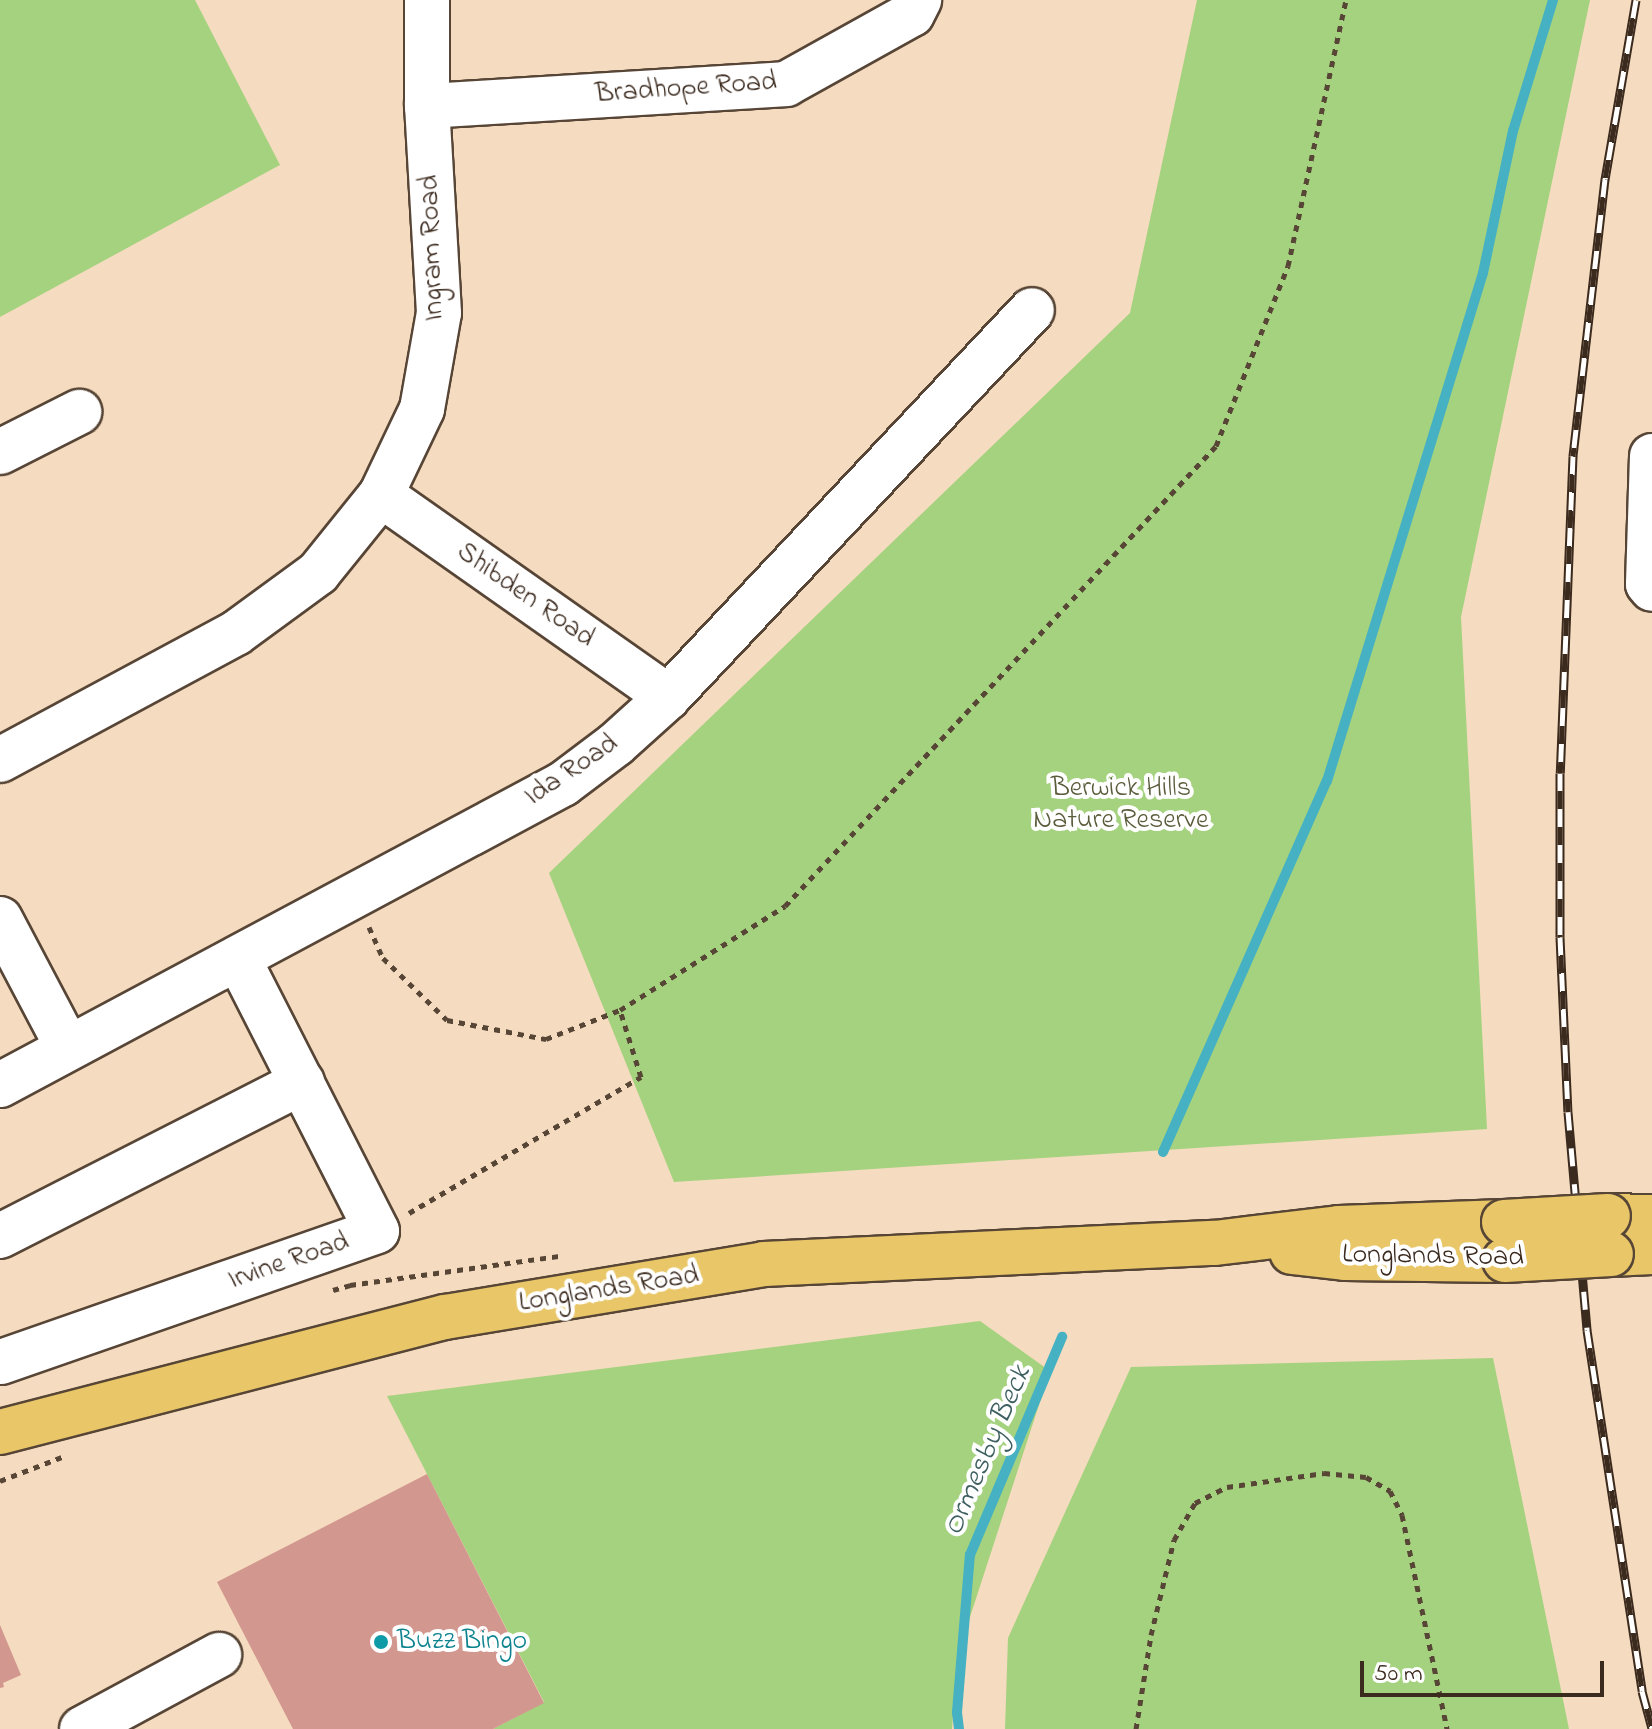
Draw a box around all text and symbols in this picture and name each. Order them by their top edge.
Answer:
street label: Bradhope Road [594,66,778,112]
street label: Ingram Road [414,174,452,322]
street label: Shibden Road [449,536,601,656]
street label: Ida Road [519,728,625,814]
park label: Berwick Hills Nature Reserve [1033,772,1209,838]
street label: Irvine Road [224,1226,354,1298]
street label: Longlands Road [1342,1239,1524,1275]
street label: Longlands Road [517,1259,701,1321]
water label: Ormesby Beck [936,1361,1040,1541]
place label: Buzz Bingo [397,1625,527,1659]
marker: Buzz Bingo [372,1633,390,1651]
scale bar [1364,1645,1608,1695]
text: 50 m [1374,1657,1423,1692]

